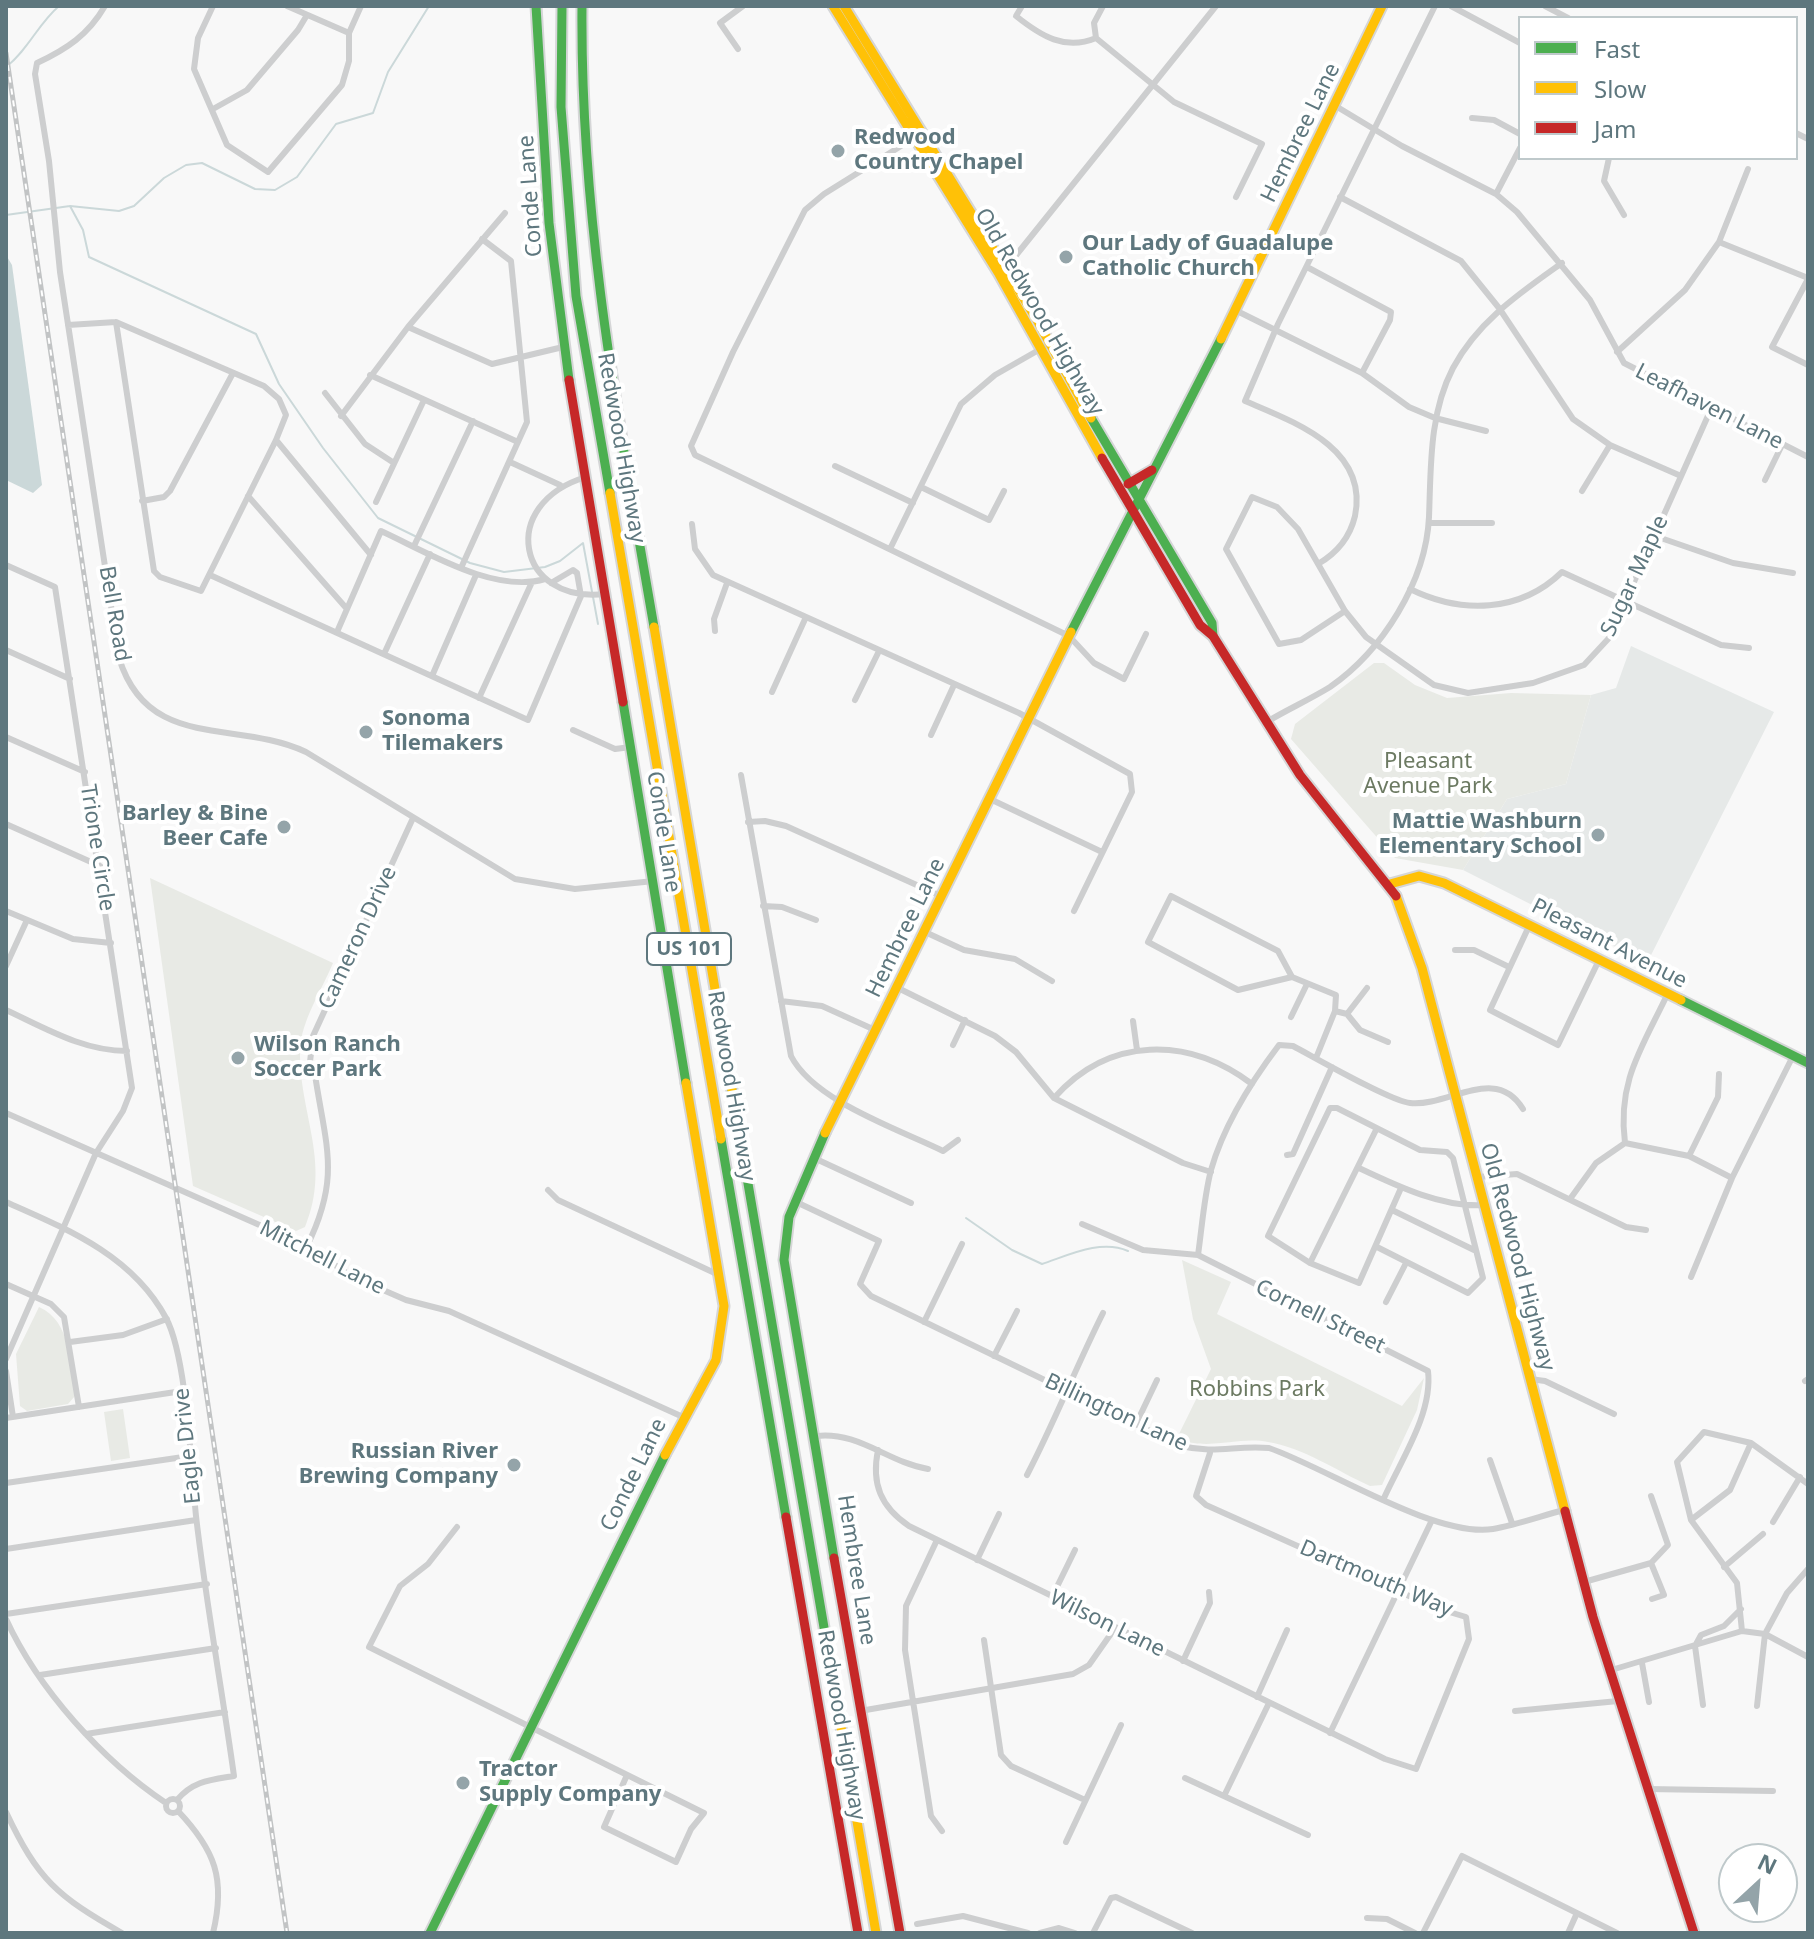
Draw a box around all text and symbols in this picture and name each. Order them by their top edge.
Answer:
legend [1518,16,1798,160]
text: Fast [1594,32,1640,65]
street label: Hembree Lane [1256,59,1346,207]
text: Slow [1594,72,1646,105]
text: Jam [1594,112,1636,145]
place label: Redwood Country Chapel [854,125,1023,176]
street label: Conde Lane [514,134,548,258]
marker: Redwood Country Chapel [829,142,847,160]
street label: Old Redwood Highway [969,204,1109,420]
place label: Our Lady of Guadalupe Catholic Church [1082,231,1333,282]
marker: Our Lady of Guadalupe Catholic Church [1057,248,1075,266]
street label: Redwood Highway [591,351,651,545]
street label: Leafhaven Lane [1631,358,1787,456]
street label: Sugar Maple [1596,511,1674,641]
street label: Bell Road [93,564,135,664]
place label: Sonoma Tilemakers [382,706,503,758]
marker: Sonoma Tilemakers [357,723,375,741]
park label: Pleasant Avenue Park [1363,749,1493,800]
street label: Conde Lane [640,770,686,894]
street label: Trione Circle [74,783,120,913]
place label: Barley & Bine Beer Cafe [122,801,268,852]
place label: Mattie Washburn Elementary School [1378,809,1582,860]
marker: Barley & Bine Beer Cafe [275,818,293,836]
marker: Mattie Washburn Elementary School [1589,826,1607,844]
street label: Hembree Lane [861,854,951,1002]
street label: Cameron Drive [313,862,403,1014]
street label: Pleasant Avenue [1527,893,1691,995]
road number: US 101 [647,933,731,965]
street label: Redwood Highway [701,989,761,1183]
place label: Wilson Ranch Soccer Park [254,1032,401,1084]
marker: Wilson Ranch Soccer Park [229,1049,247,1067]
street label: Old Redwood Highway [1474,1140,1560,1374]
street label: Mitchell Lane [255,1215,389,1301]
street label: Cornell Street [1251,1274,1389,1360]
street label: Billington Lane [1040,1368,1192,1458]
park label: Robbins Park [1189,1377,1325,1403]
street label: Eagle Drive [169,1387,207,1505]
street label: Conde Lane [595,1414,673,1536]
place label: Russian River Brewing Company [299,1439,498,1490]
marker: Russian River Brewing Company [505,1456,523,1474]
street label: Hembree Lane [831,1493,881,1647]
street label: Dartmouth Way [1295,1535,1457,1623]
street label: Wilson Lane [1045,1585,1169,1663]
street label: Redwood Highway [811,1628,871,1822]
place label: Tractor Supply Company [479,1757,661,1808]
marker: Tractor Supply Company [454,1774,472,1792]
north arrow [1718,1843,1798,1923]
text: N [1753,1846,1782,1881]

